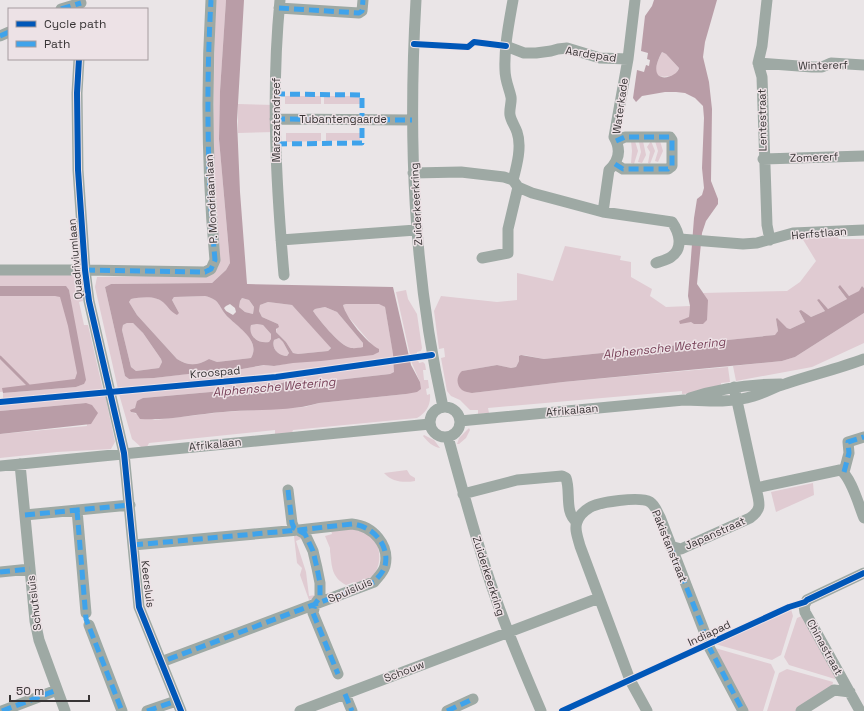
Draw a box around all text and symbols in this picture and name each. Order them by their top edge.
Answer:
legend [8,8,148,60]
text: Cycle path [44,16,106,32]
text: Path [44,36,70,52]
street label: Aardepad [565,43,617,65]
street label: Wintererf [798,58,848,72]
street label: Waterkade [609,77,631,135]
street label: Marezatendreef [269,78,283,162]
street label: Lentestraat [754,89,770,151]
street label: Tubantengaarde [299,112,387,126]
street label: Zomererf [790,149,839,165]
street label: P. Mondriaanlaan [202,154,220,244]
street label: Zuiderkeerkring [407,162,425,246]
street label: Quadriviumlaan [64,218,86,300]
street label: Herfstlaan [791,224,847,242]
water label: Alphensche Wetering [602,333,727,362]
street label: Kroospad [189,363,241,381]
water label: Alphensche Wetering [212,374,337,400]
street label: Afrikalaan [545,401,599,419]
street label: Afrikalaan [188,434,242,454]
street label: Pakistanstraat [649,508,691,584]
street label: Japanstraat [683,513,747,553]
street label: Zuiderkeerkring [470,534,508,618]
street label: Keersluis [138,560,158,609]
street label: Schutsluis [24,574,44,631]
street label: Spuisluis [326,574,375,606]
street label: Indiapad [685,617,733,649]
street label: Chinastraat [804,617,846,677]
street label: Schouw [382,657,426,685]
scale bar [10,677,89,703]
text: 50 m [16,683,44,699]

